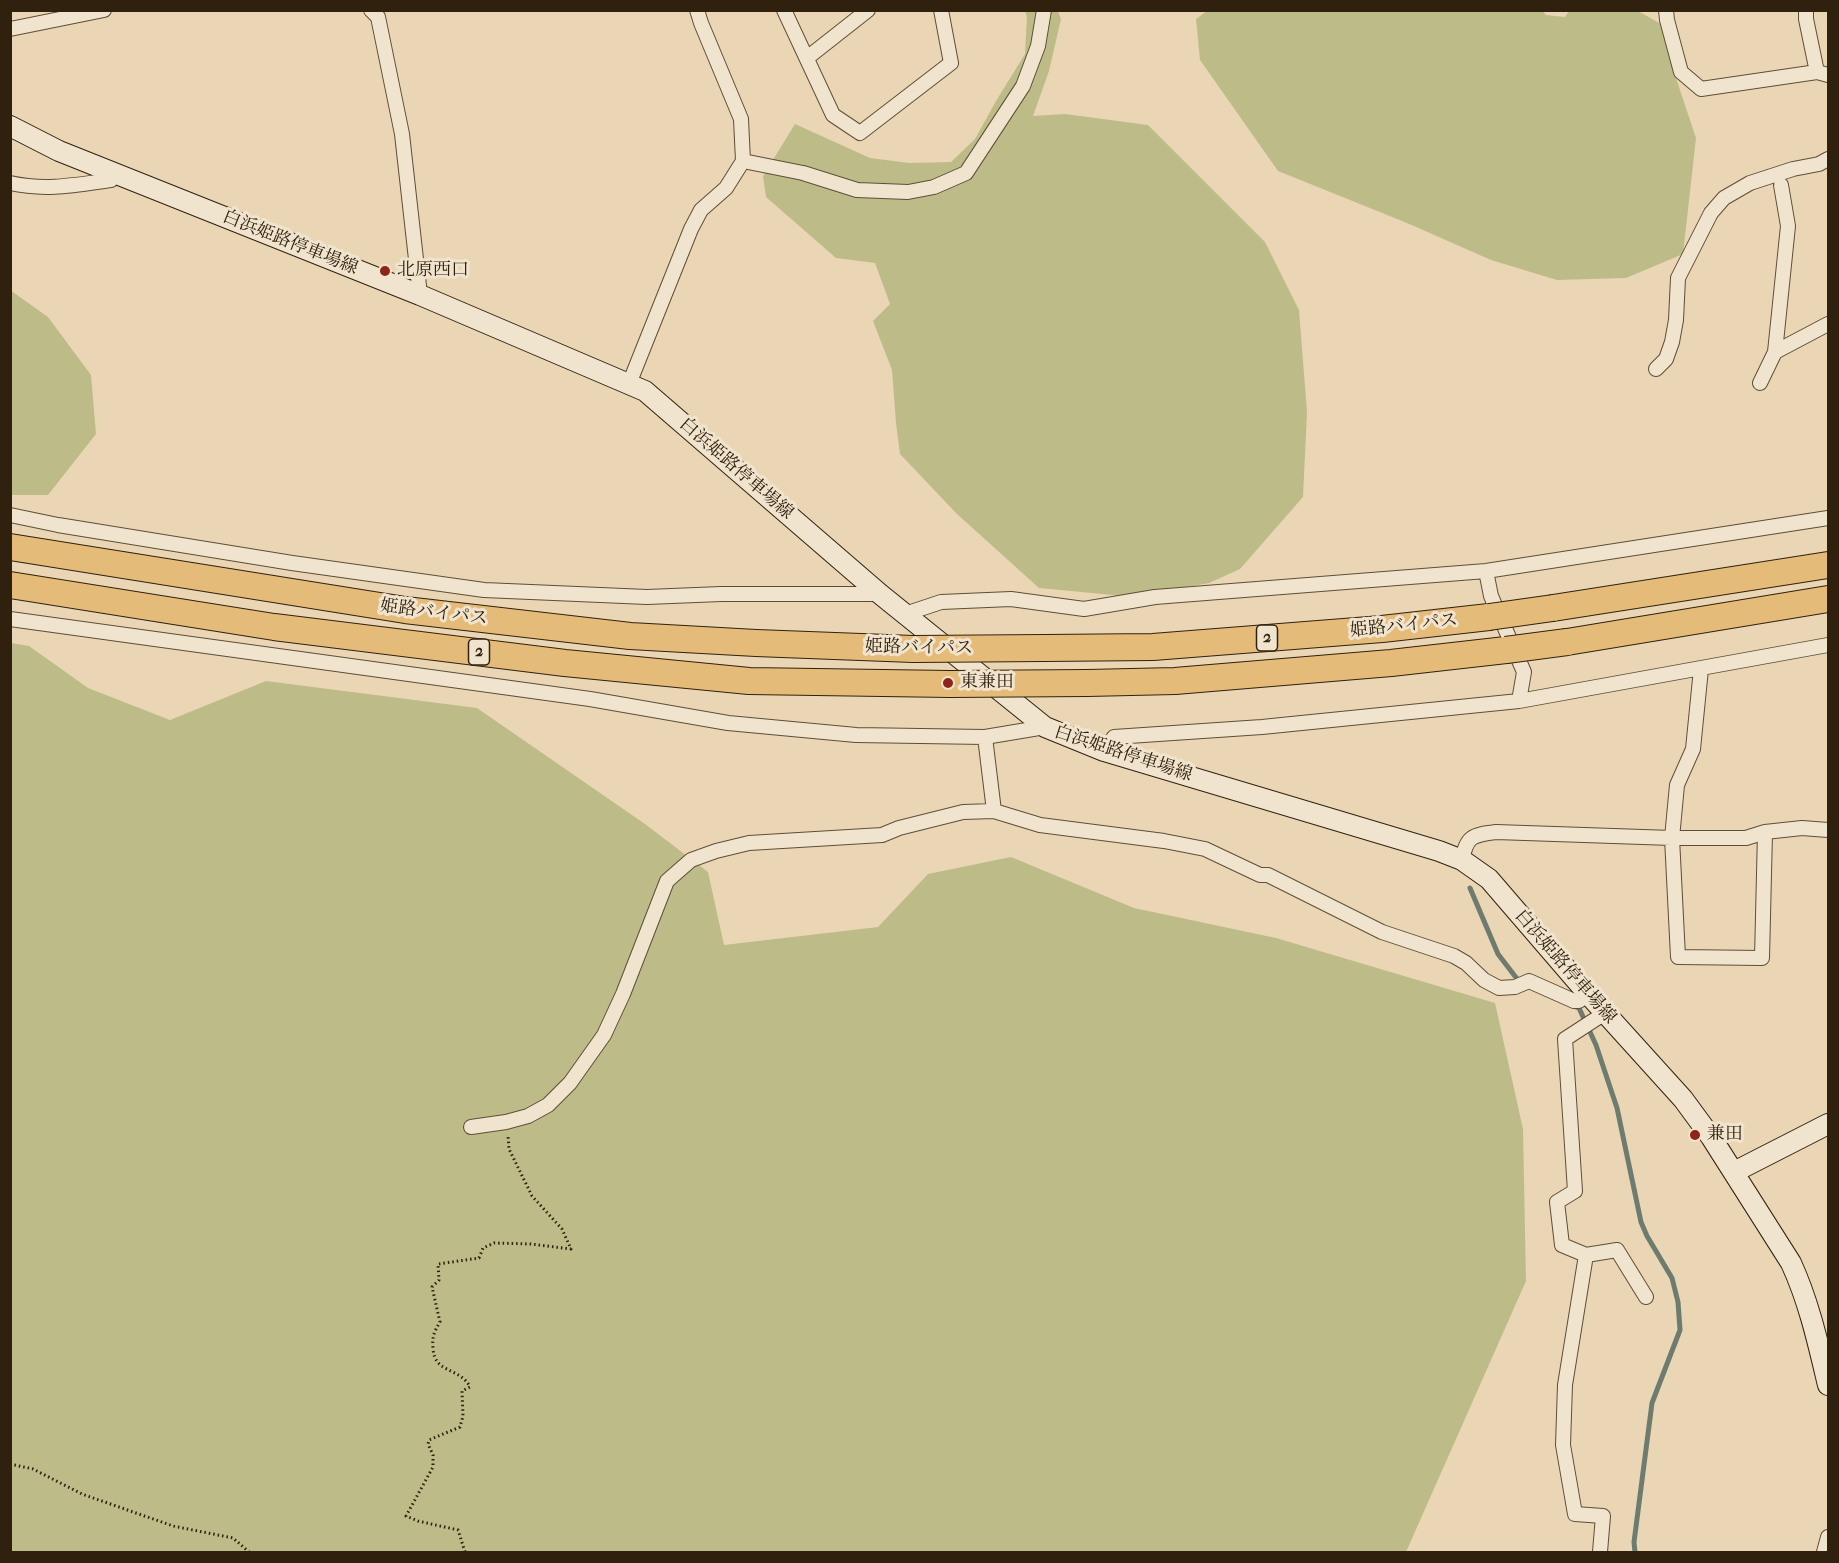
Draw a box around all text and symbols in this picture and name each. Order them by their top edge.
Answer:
street label: 白浜姫路停車場線 [219,206,361,280]
place label: 北原西口 [397,260,469,282]
marker: 北原西口 [378,264,392,278]
street label: 白浜姫路停車場線 [675,414,797,524]
street label: 姫路バイパス [379,596,489,630]
street label: 姫路バイパス [1349,610,1459,642]
road number: 2 [1256,625,1278,651]
street label: 姫路バイパス [865,636,973,660]
road number: 2 [468,639,490,665]
place label: 東兼田 [960,672,1014,694]
marker: 東兼田 [941,676,955,690]
street label: 白浜姫路停車場線 [1051,721,1195,787]
street label: 白浜姫路停車場線 [1510,906,1620,1028]
place label: 兼田 [1707,1124,1743,1146]
marker: 兼田 [1688,1128,1702,1142]

